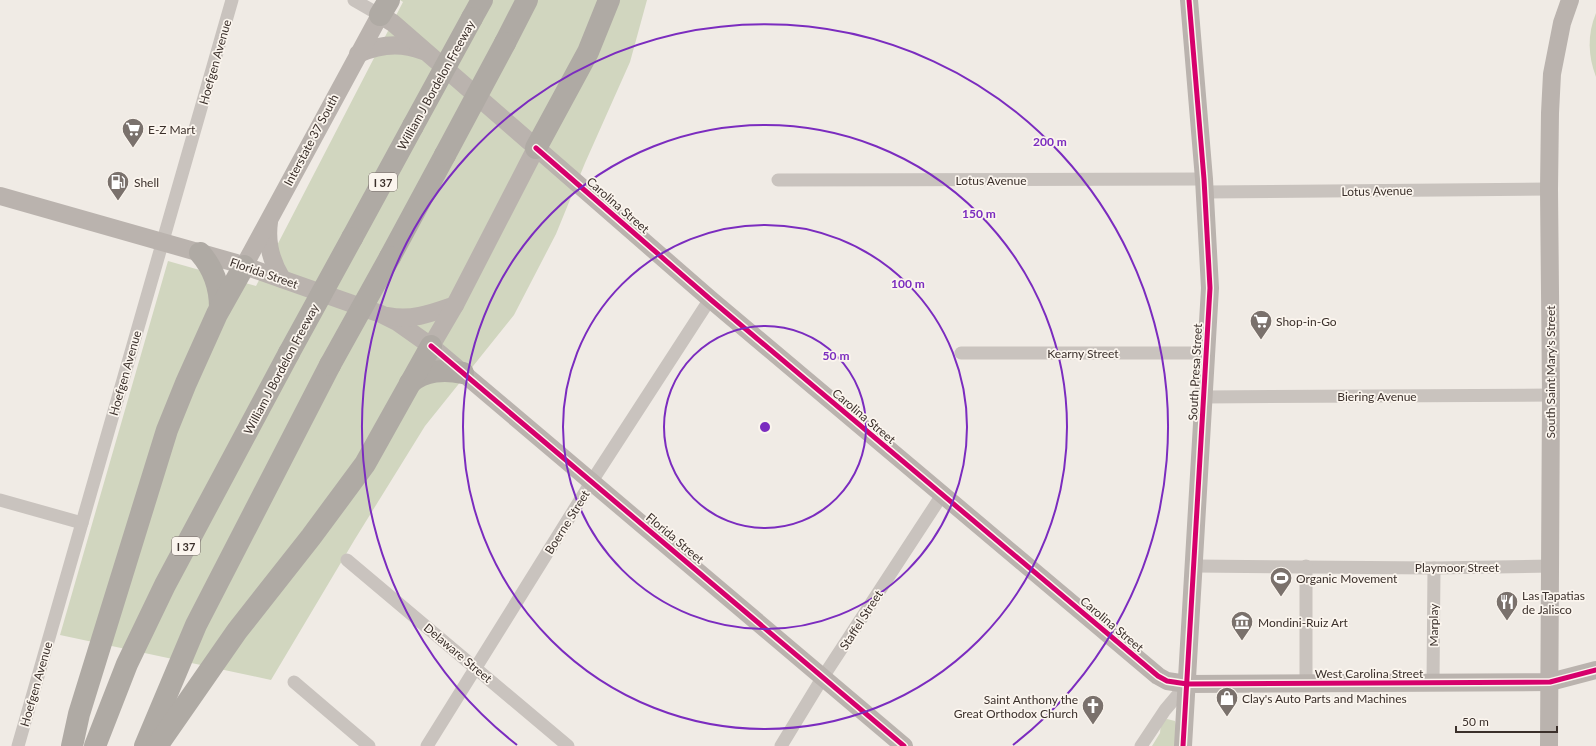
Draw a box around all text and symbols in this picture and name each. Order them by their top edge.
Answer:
street label: William J Bordelon Freeway [394,17,478,152]
street label: Hoefgen Avenue [196,18,234,106]
street label: Interstate 37 South [280,92,342,188]
supermarket icon: E-Z Mart [120,116,146,149]
place label: E-Z Mart [148,122,196,137]
text: 200 m [1033,134,1067,149]
fuel station icon: Shell [105,169,131,202]
road number: I 37 [369,173,397,191]
street label: Lotus Avenue [955,173,1027,188]
street label: Carolina Street [584,174,653,237]
place label: Shell [134,175,159,190]
street label: Lotus Avenue [1341,183,1413,199]
text: 150 m [962,206,996,221]
street label: Florida Street [228,254,301,292]
text: 100 m [891,276,925,291]
street label: William J Bordelon Freeway [240,300,322,437]
street label: South Saint Mary's Street [1543,305,1558,439]
supermarket icon: Shop-in-Go [1248,308,1274,341]
place label: Shop-in-Go [1276,314,1337,329]
street label: South Presa Street [1185,322,1205,421]
street label: Hoefgen Avenue [106,329,144,417]
street label: Kearny Street [1047,346,1119,361]
text: 50 m [823,348,849,363]
street label: Carolina Street [829,385,899,447]
street label: Biering Avenue [1337,389,1417,404]
centre of rings [758,420,772,434]
street label: Boerne Street [541,487,593,557]
street label: Florida Street [643,509,708,567]
road number: I 37 [172,537,200,555]
street label: Playmoor Street [1415,560,1500,575]
sports icon: Organic Movement [1268,565,1294,598]
place label: Organic Movement [1296,571,1398,586]
street label: Staffel Street [836,587,886,653]
place label: Las Tapatias de Jalisco [1522,588,1585,617]
restaurant icon: Las Tapatias de Jalisco [1494,589,1520,622]
street label: Carolina Street [1077,593,1147,655]
street label: Marplay [1426,603,1441,646]
museum icon: Mondini-Ruiz Art [1229,609,1255,642]
place label: Mondini-Ruiz Art [1258,615,1348,630]
street label: Delaware Street [421,620,496,686]
street label: Hoefgen Avenue [17,640,55,728]
street label: West Carolina Street [1315,666,1424,681]
shop icon: Clay's Auto Parts and Machines [1214,685,1240,718]
place label: Clay's Auto Parts and Machines [1242,691,1407,706]
place label: Saint Anthony the Great Orthodox Church [954,692,1078,721]
church icon: Saint Anthony the Great Orthodox Church [1080,693,1106,726]
scale bar [1456,708,1557,734]
text: 50 m [1462,714,1489,729]

